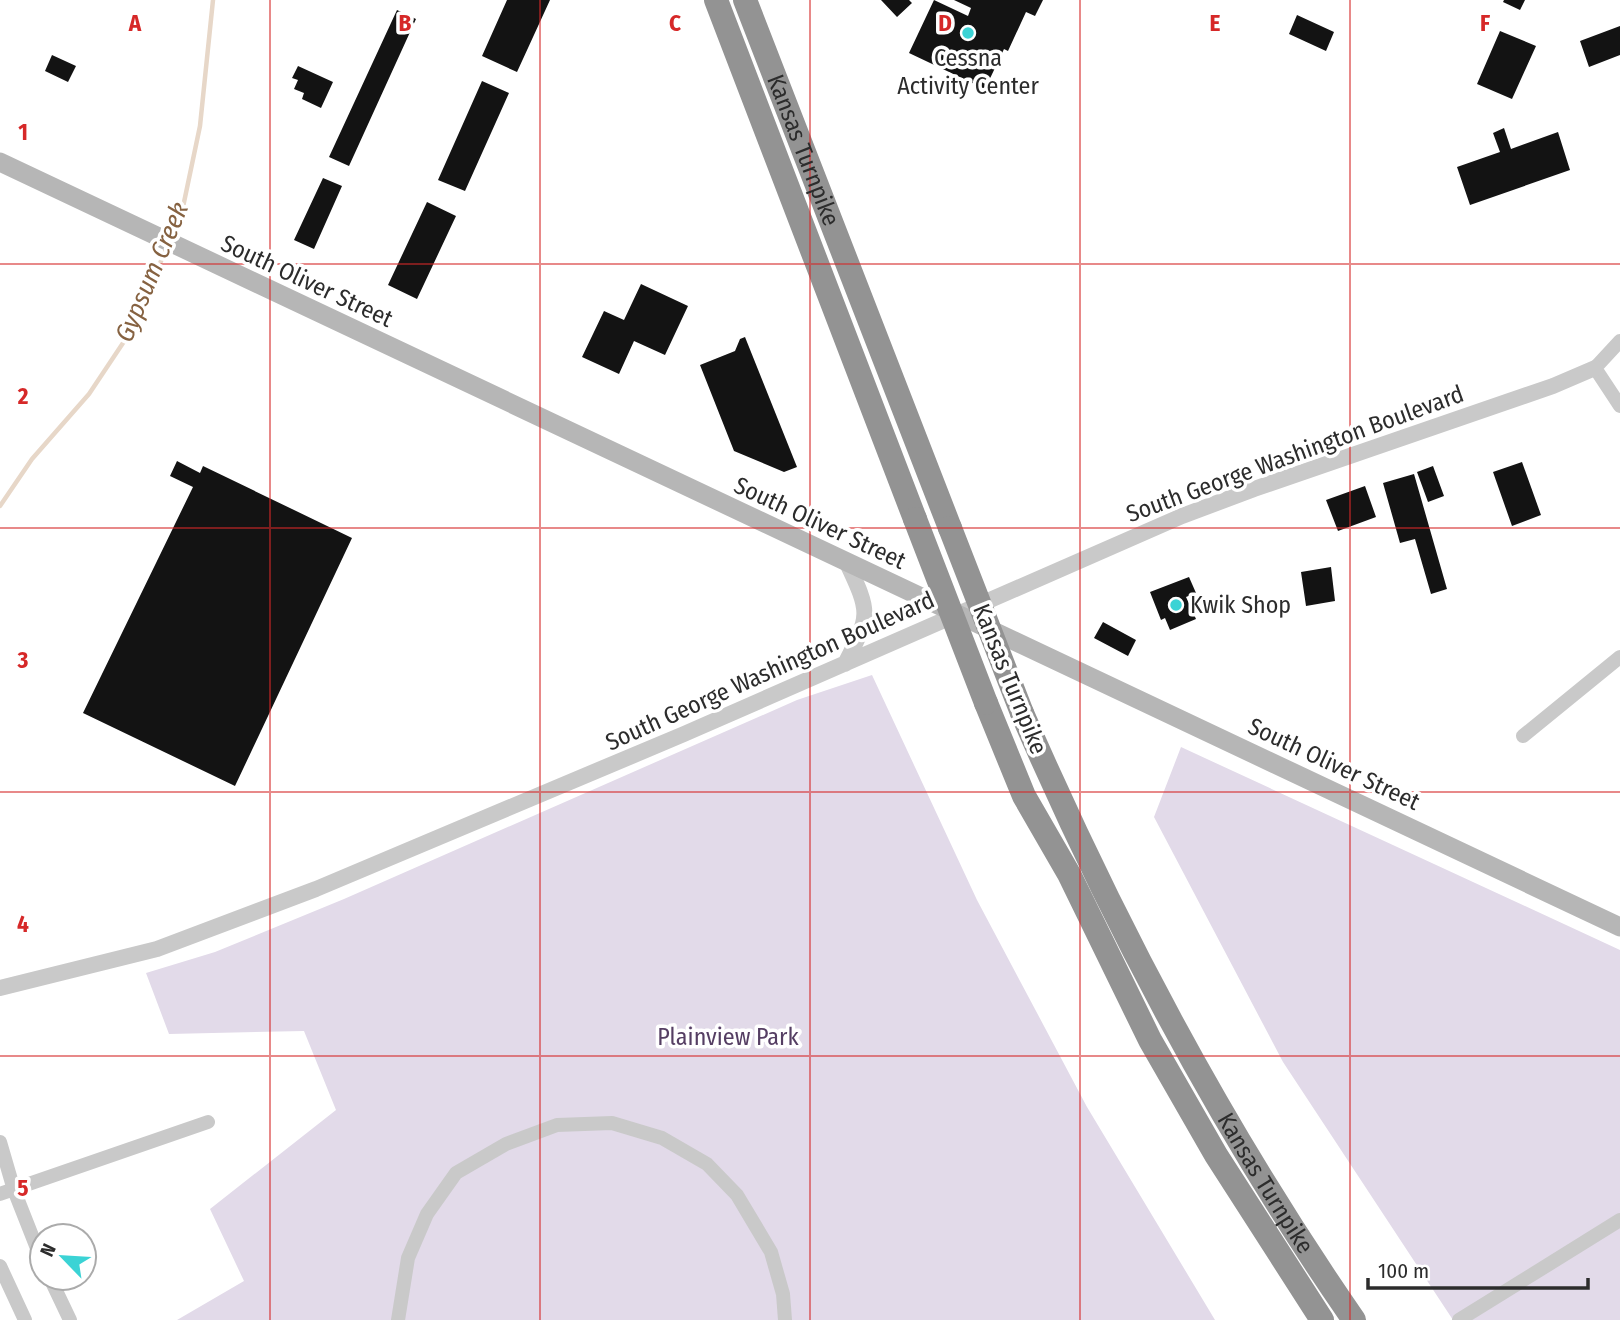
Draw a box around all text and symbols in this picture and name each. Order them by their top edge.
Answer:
text: A [128,9,142,37]
text: B [399,9,412,37]
text: C [669,9,681,37]
text: D [938,9,952,37]
text: E [1210,9,1221,37]
text: F [1480,9,1490,37]
marker: Cessna Activity Center [960,25,976,41]
place label: Cessna Activity Center [897,44,1039,100]
street label: Kansas Turnpike [761,70,845,230]
text: 1 [18,118,28,146]
water label: Gypsum Creek [109,197,195,347]
street label: South Oliver Street [217,229,397,333]
street label: South George Washington Boulevard [1122,380,1468,528]
text: 2 [17,382,29,410]
street label: South Oliver Street [730,471,910,575]
street label: South George Washington Boulevard [601,586,939,756]
place label: Kwik Shop [1190,591,1291,619]
marker: Kwik Shop [1168,597,1184,613]
street label: Kansas Turnpike [967,600,1053,758]
text: 3 [17,646,29,674]
street label: South Oliver Street [1244,712,1424,816]
text: 4 [17,910,29,938]
park label: Plainview Park [657,1023,800,1051]
street label: Kansas Turnpike [1212,1108,1319,1259]
text: 5 [17,1174,29,1202]
north arrow [28,1222,98,1292]
text: N [35,1240,61,1260]
scale bar [1368,1246,1588,1290]
text: 100 m [1378,1258,1429,1284]

